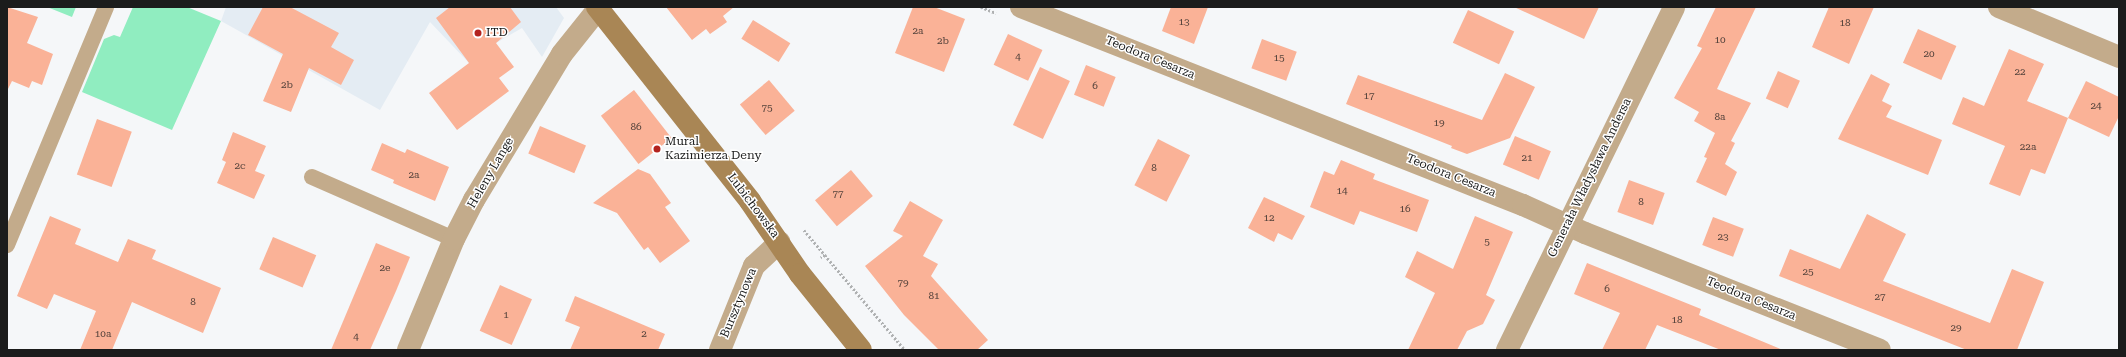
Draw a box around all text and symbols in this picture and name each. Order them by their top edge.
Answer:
house number: 13 [1178,16,1190,28]
house number: 18 [1839,17,1851,29]
house number: 2a [912,25,924,37]
place label: ITD [486,26,508,40]
marker: ITD [473,28,483,38]
street label: Teodora Cesarza [1103,34,1197,82]
house number: 10 [1714,34,1726,46]
house number: 2b [937,35,949,47]
house number: 20 [1923,48,1935,60]
house number: 4 [1015,51,1021,63]
house number: 15 [1273,52,1285,64]
house number: 22 [2014,66,2026,78]
house number: 2b [281,79,293,91]
house number: 6 [1092,80,1098,92]
house number: 17 [1363,90,1375,102]
street label: Generała Władysława Andersa [1545,96,1635,260]
house number: 24 [2090,100,2102,112]
house number: 75 [761,102,773,114]
house number: 8a [1714,111,1726,123]
house number: 19 [1433,117,1445,129]
house number: 86 [630,121,642,133]
street label: Heleny Lange [465,135,517,211]
place label: Mural Kazimierza Deny [665,135,762,163]
house number: 22a [2020,141,2036,153]
marker: Mural Kazimierza Deny [652,144,662,154]
street label: Teodora Cesarza [1404,152,1498,200]
house number: 21 [1521,152,1533,164]
house number: 2c [234,160,246,172]
house number: 8 [1151,162,1157,174]
house number: 2a [408,169,420,181]
street label: Lubichowska [724,171,782,241]
house number: 14 [1336,185,1348,197]
house number: 77 [832,188,844,200]
house number: 8 [1638,196,1644,208]
house number: 16 [1399,203,1411,215]
house number: 12 [1263,212,1275,224]
house number: 23 [1717,231,1729,243]
house number: 5 [1484,236,1490,248]
house number: 2e [379,262,391,274]
street label: Bursztynowa [718,266,760,340]
house number: 25 [1802,266,1814,278]
street label: Teodora Cesarza [1704,275,1798,323]
house number: 79 [897,277,909,289]
house number: 6 [1604,283,1610,295]
house number: 81 [928,290,940,302]
house number: 27 [1874,291,1886,303]
house number: 8 [190,296,196,308]
house number: 1 [503,309,509,321]
house number: 18 [1671,314,1683,326]
house number: 29 [1950,322,1962,334]
house number: 10a [95,328,111,340]
house number: 2 [641,328,647,340]
house number: 4 [353,331,359,343]

